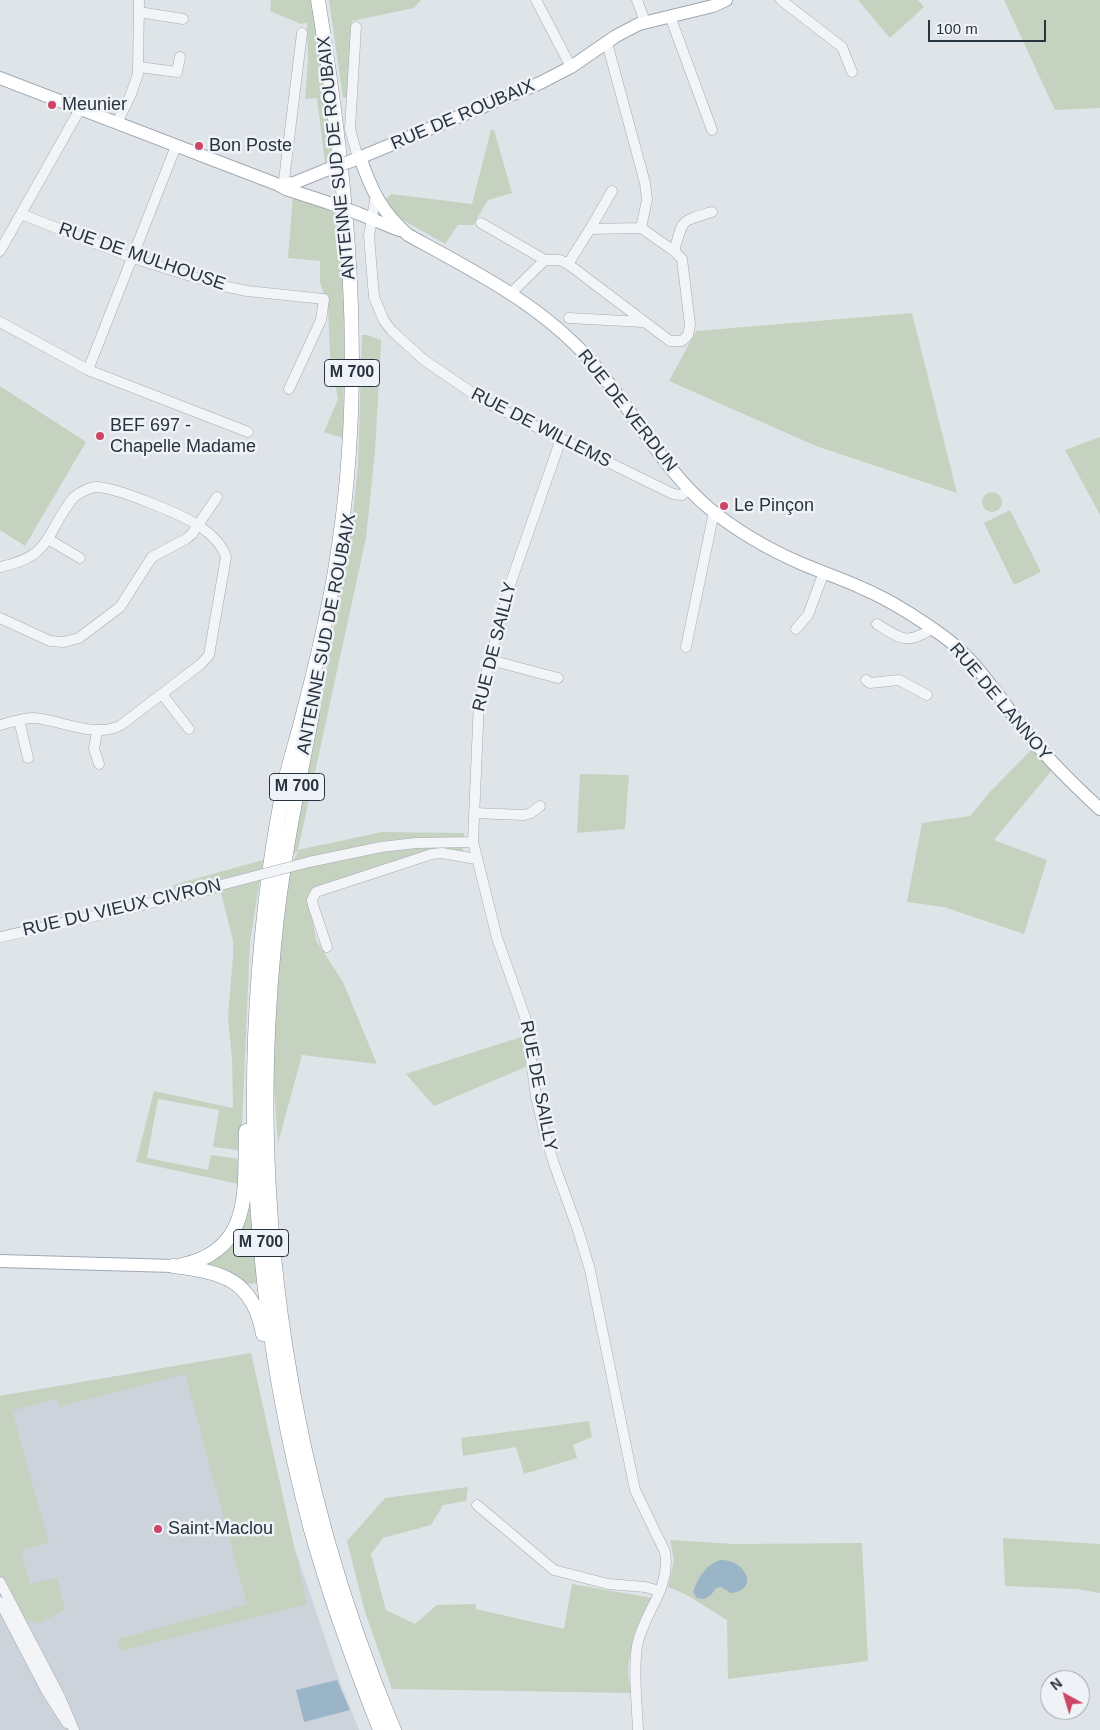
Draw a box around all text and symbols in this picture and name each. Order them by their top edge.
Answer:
scale bar [930,10,1048,42]
text: 100 m [936,20,978,37]
street label: ANTENNE SUD DE ROUBAIX [313,35,361,281]
street label: RUE DE ROUBAIX [388,75,538,155]
place label: Meunier [62,94,127,116]
marker: Meunier [46,99,58,111]
place label: Bon Poste [209,135,292,157]
marker: Bon Poste [193,140,205,152]
street label: RUE DE MULHOUSE [56,218,228,296]
street label: RUE DE VERDUN [573,346,681,476]
road number: M 700 [324,359,380,386]
street label: RUE DE WILLEMS [467,383,615,473]
place label: BEF 697 - Chapelle Madame [110,415,256,458]
marker: BEF 697 - Chapelle Madame [94,430,106,442]
place label: Le Pinçon [734,495,814,517]
marker: Le Pinçon [718,500,730,512]
street label: ANTENNE SUD DE ROUBAIX [293,512,361,756]
street label: RUE DE SAILLY [468,580,522,714]
street label: RUE DE LANNOY [944,639,1056,765]
road number: M 700 [270,774,324,800]
street label: RUE DU VIEUX CIVRON [21,875,223,941]
street label: RUE DE SAILLY [515,1019,561,1153]
road number: M 700 [234,1230,288,1256]
place label: Saint-Maclou [168,1518,273,1540]
marker: Saint-Maclou [152,1523,164,1535]
north arrow [1040,1670,1090,1720]
text: N [1047,1675,1065,1694]

